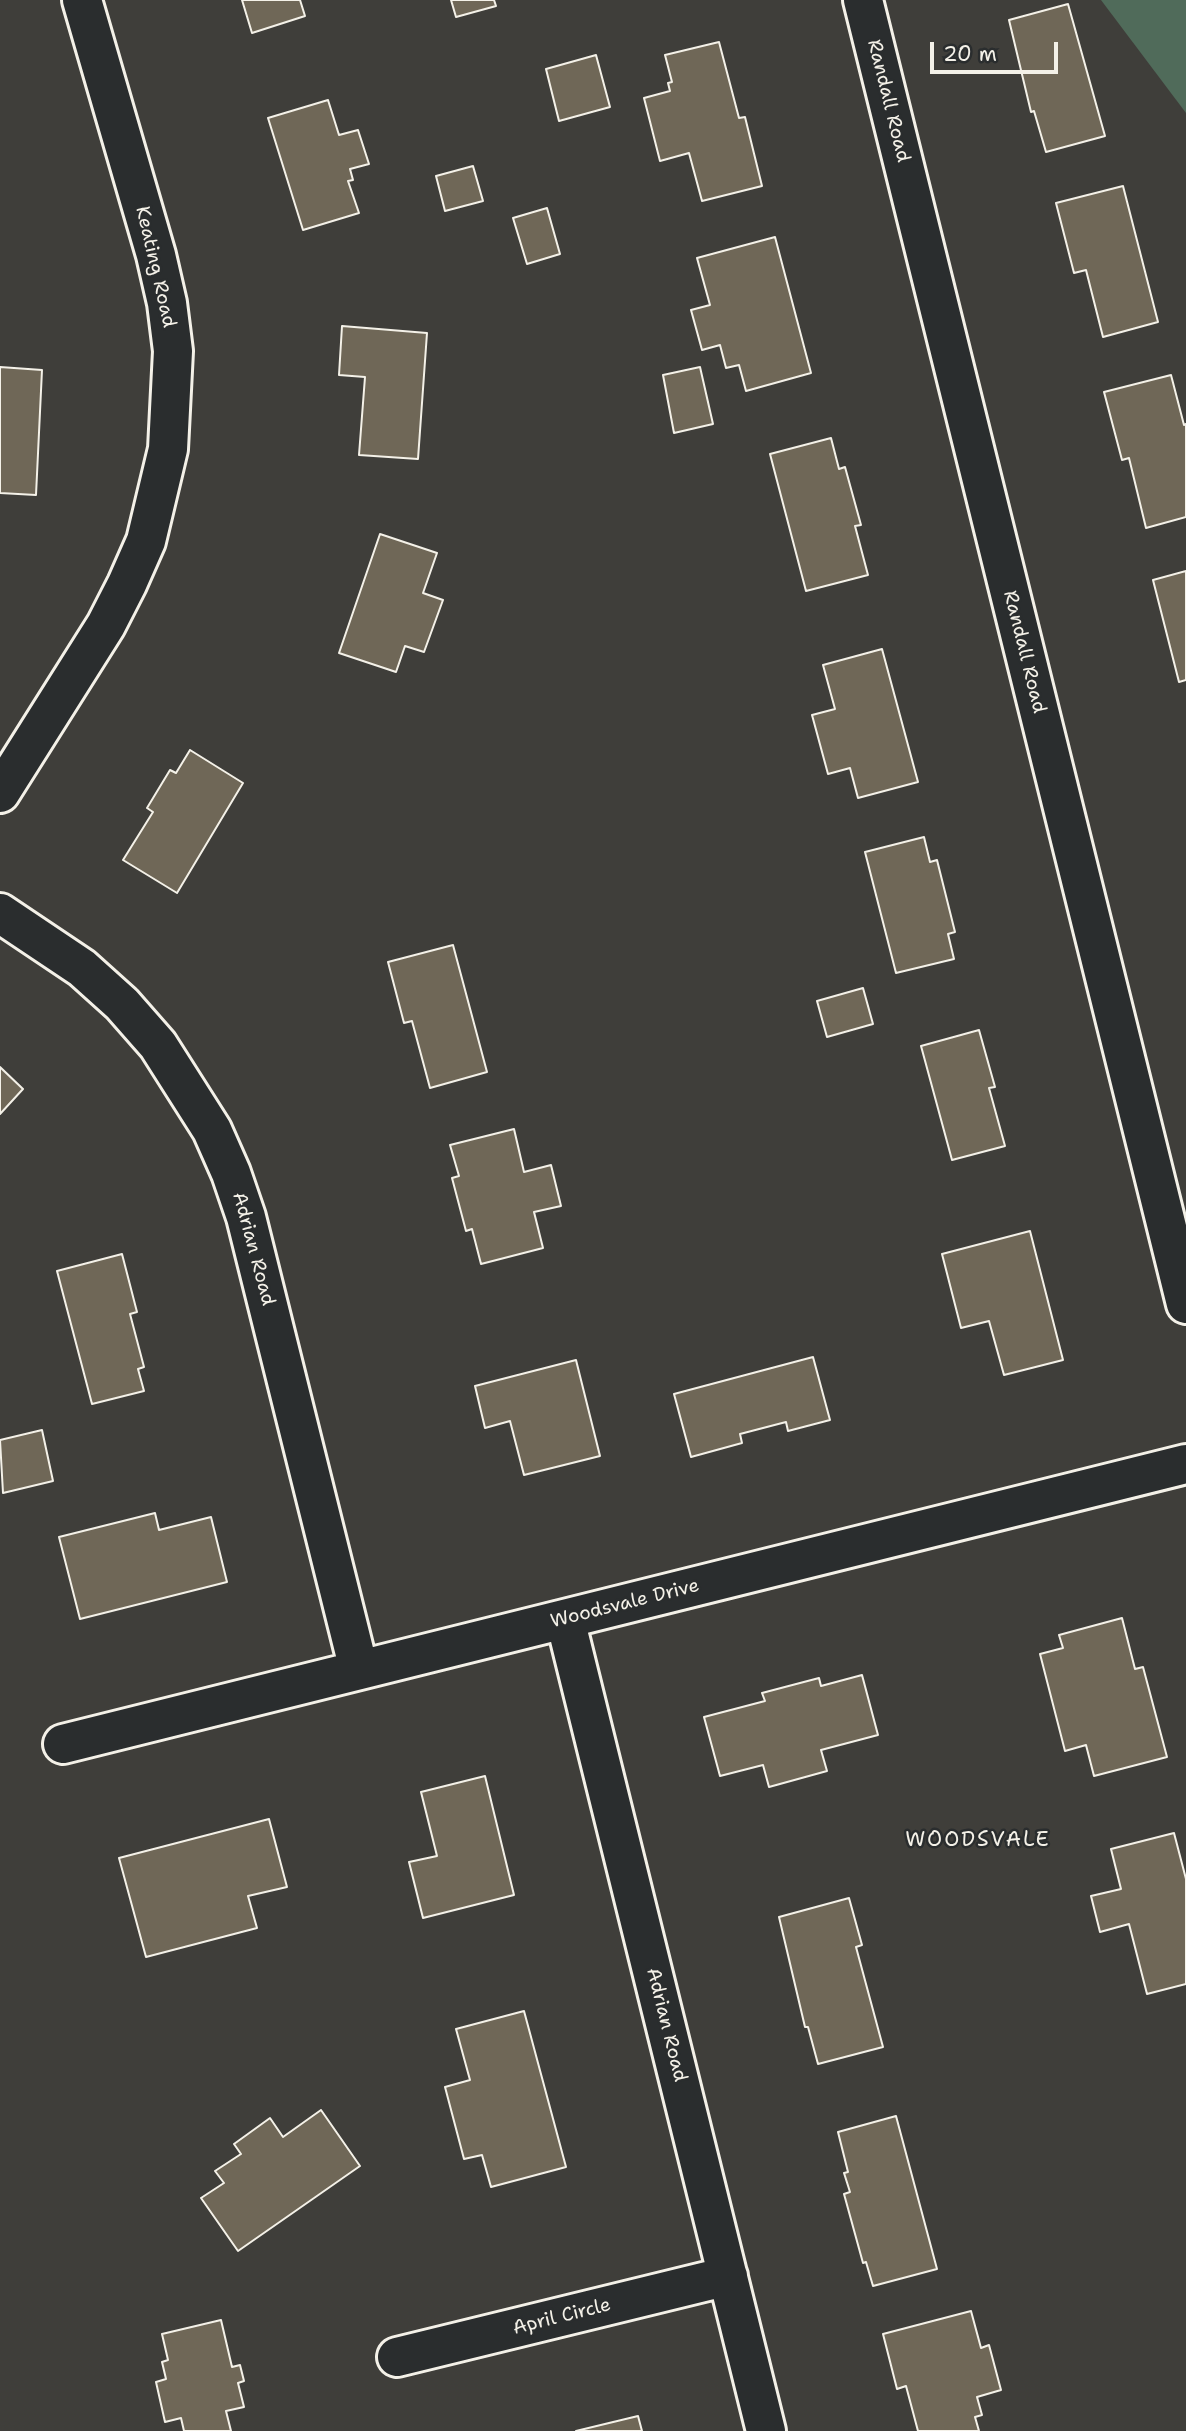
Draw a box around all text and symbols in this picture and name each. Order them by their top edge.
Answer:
scale bar [934,28,1062,72]
street label: Randall Road [862,37,914,165]
text: 20 m [943,40,997,68]
street label: Keating Road [130,204,180,330]
street label: Randall Road [998,588,1050,716]
street label: Adrian Road [227,1190,279,1308]
street label: Woodsvale Drive [548,1575,702,1633]
district label: WOODSVALE [906,1828,1050,1854]
street label: Adrian Road [641,1966,691,2084]
street label: April Circle [511,2294,613,2340]

